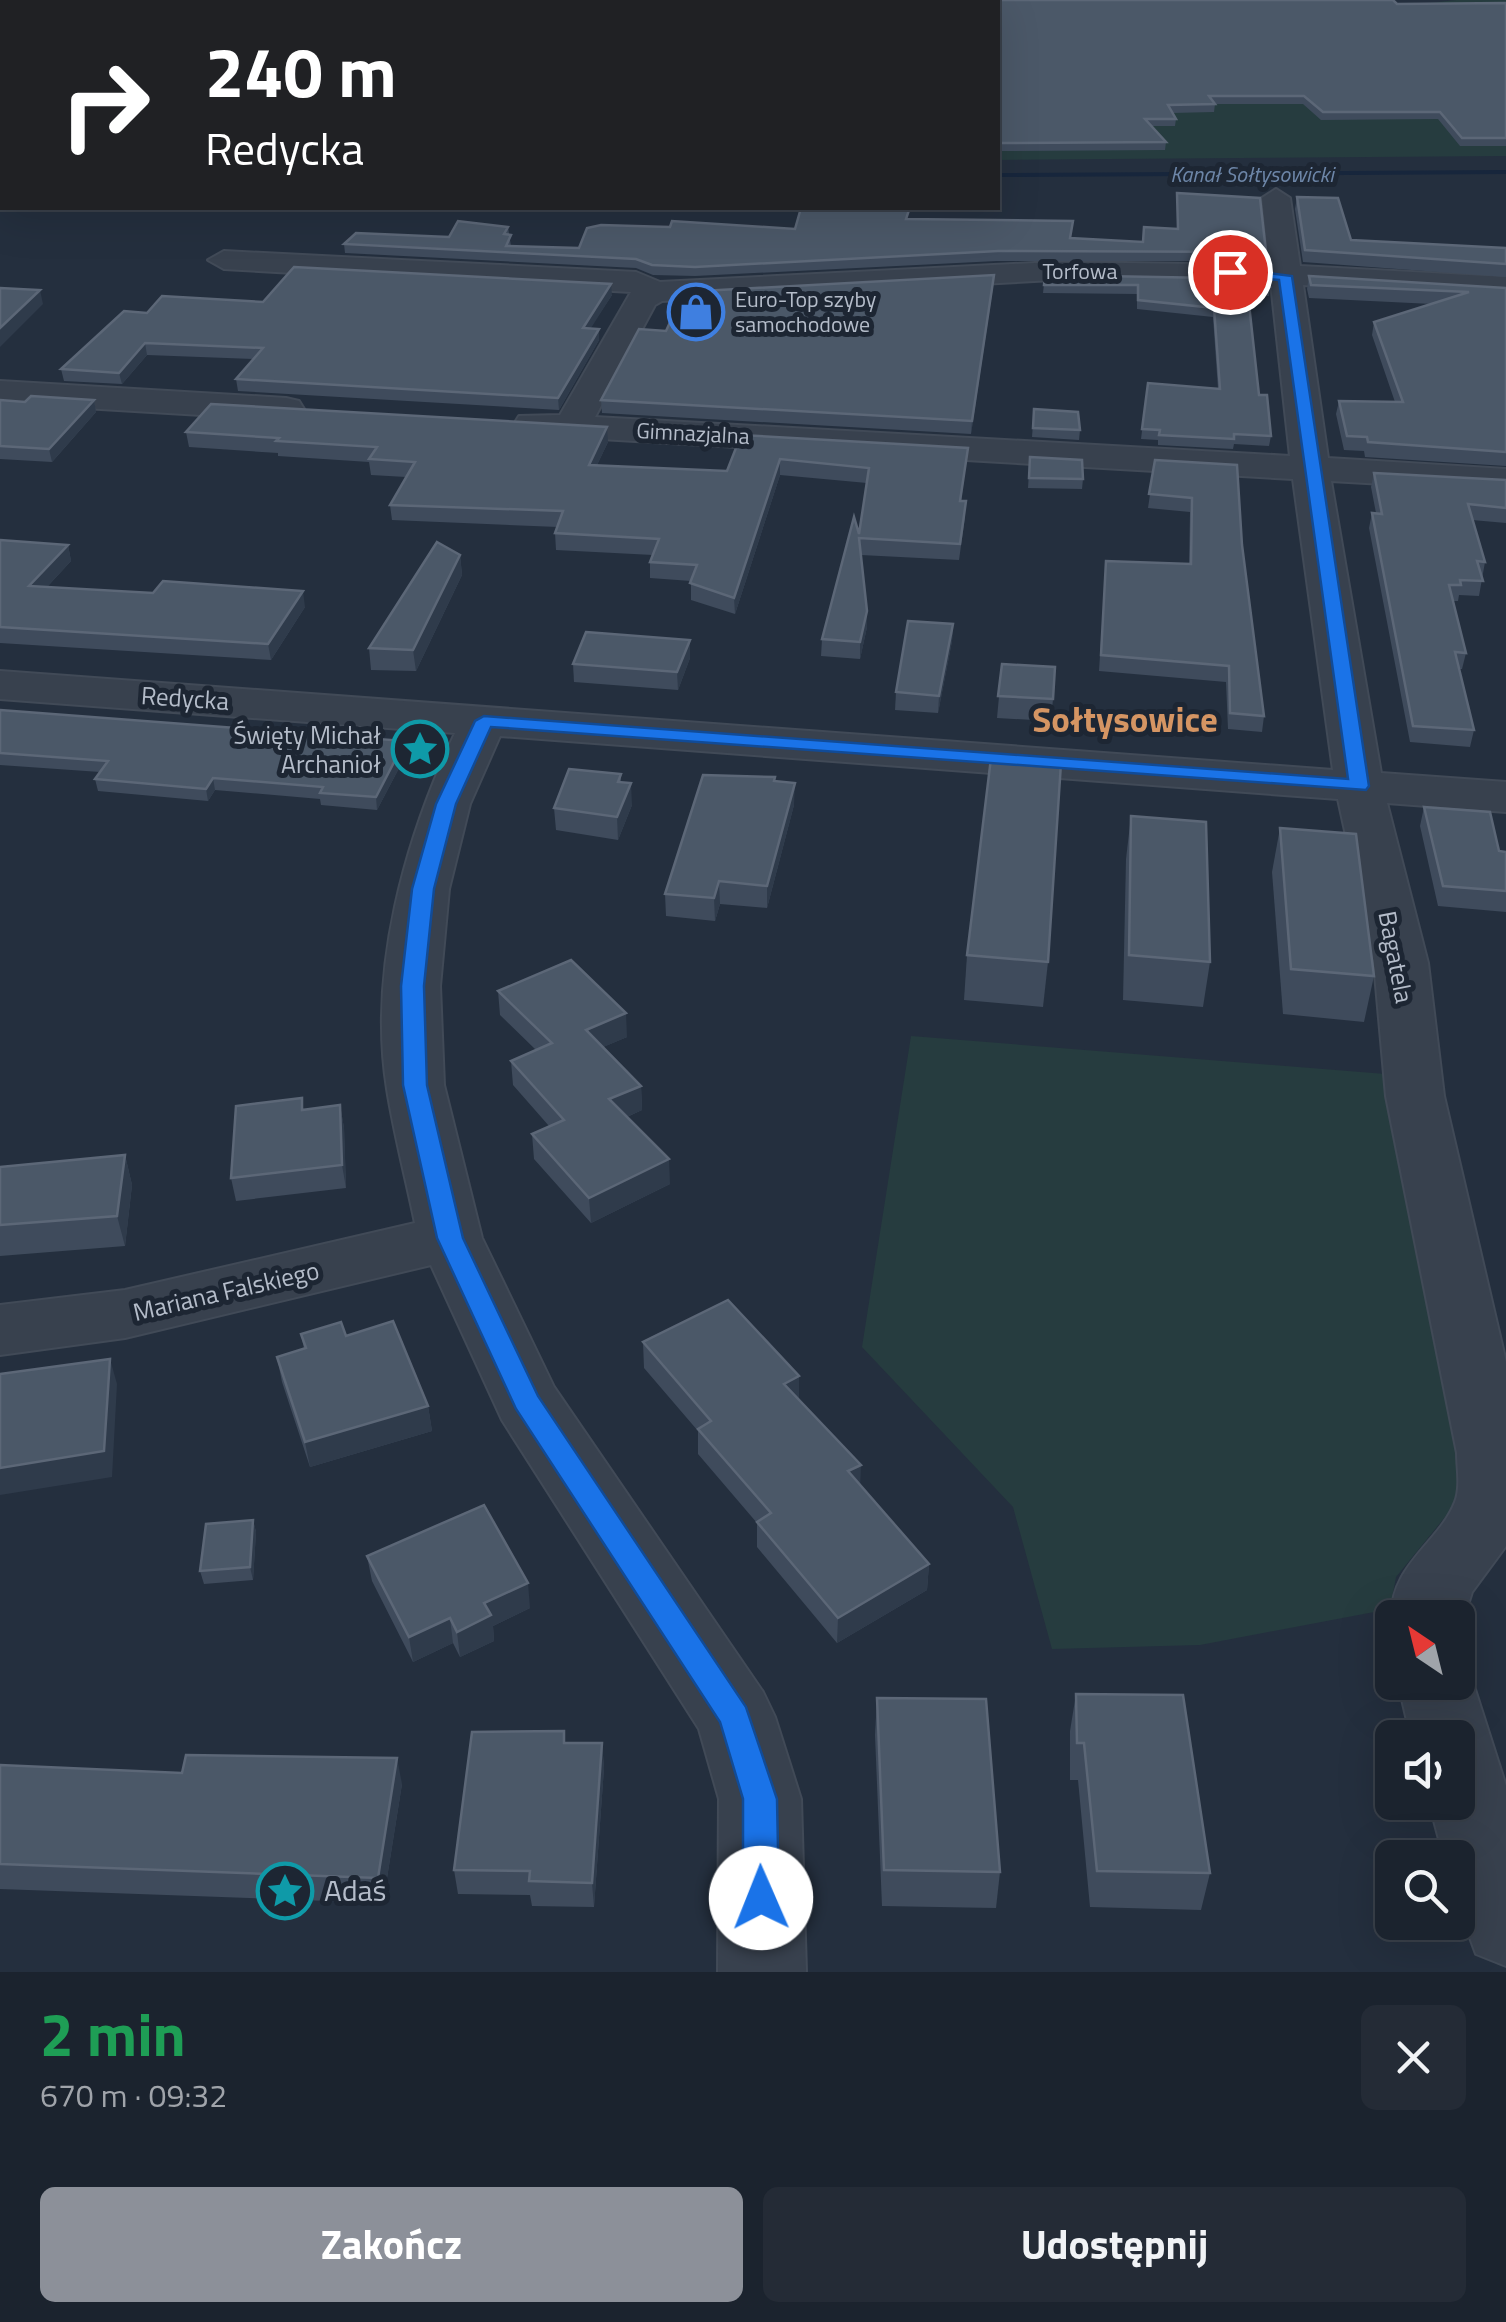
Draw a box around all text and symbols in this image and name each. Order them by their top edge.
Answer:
text: 240 m [205,18,397,124]
icon: right [40,40,170,170]
text: Redycka [205,114,364,182]
water label: Kanał Sołtysowicki [1170,157,1336,191]
pin [1188,230,1273,315]
icon: arrive [1203,245,1258,300]
street label: Torfowa [1042,254,1118,288]
shop icon: Euro-Top szyby samochodowe [666,282,726,342]
place label: Euro-Top szyby samochodowe [735,282,877,341]
street label: Gimnazjalna [636,413,750,453]
street label: Redycka [140,676,231,720]
district label: Sołtysowice [1032,692,1218,746]
place label: Święty Michał Archanioł [233,716,381,783]
place icon: Święty Michał Archanioł [390,719,450,779]
street label: Bagatela [1368,908,1424,1007]
street label: Mariana Falskiego [129,1251,323,1331]
north arrow [1375,1600,1475,1700]
map controls [1375,1600,1475,1940]
button: sound [1375,1720,1475,1820]
button: search [1375,1840,1475,1940]
position arrow [709,1846,813,1950]
place icon: Adaś [255,1861,315,1921]
place label: Adaś [324,1867,387,1913]
text: 2 min [40,1988,186,2079]
button: close [1361,2005,1466,2110]
text: 670 m · 09:32 [40,2071,227,2119]
button: Zakończ [40,2187,743,2302]
button: Udostępnij [763,2187,1466,2302]

